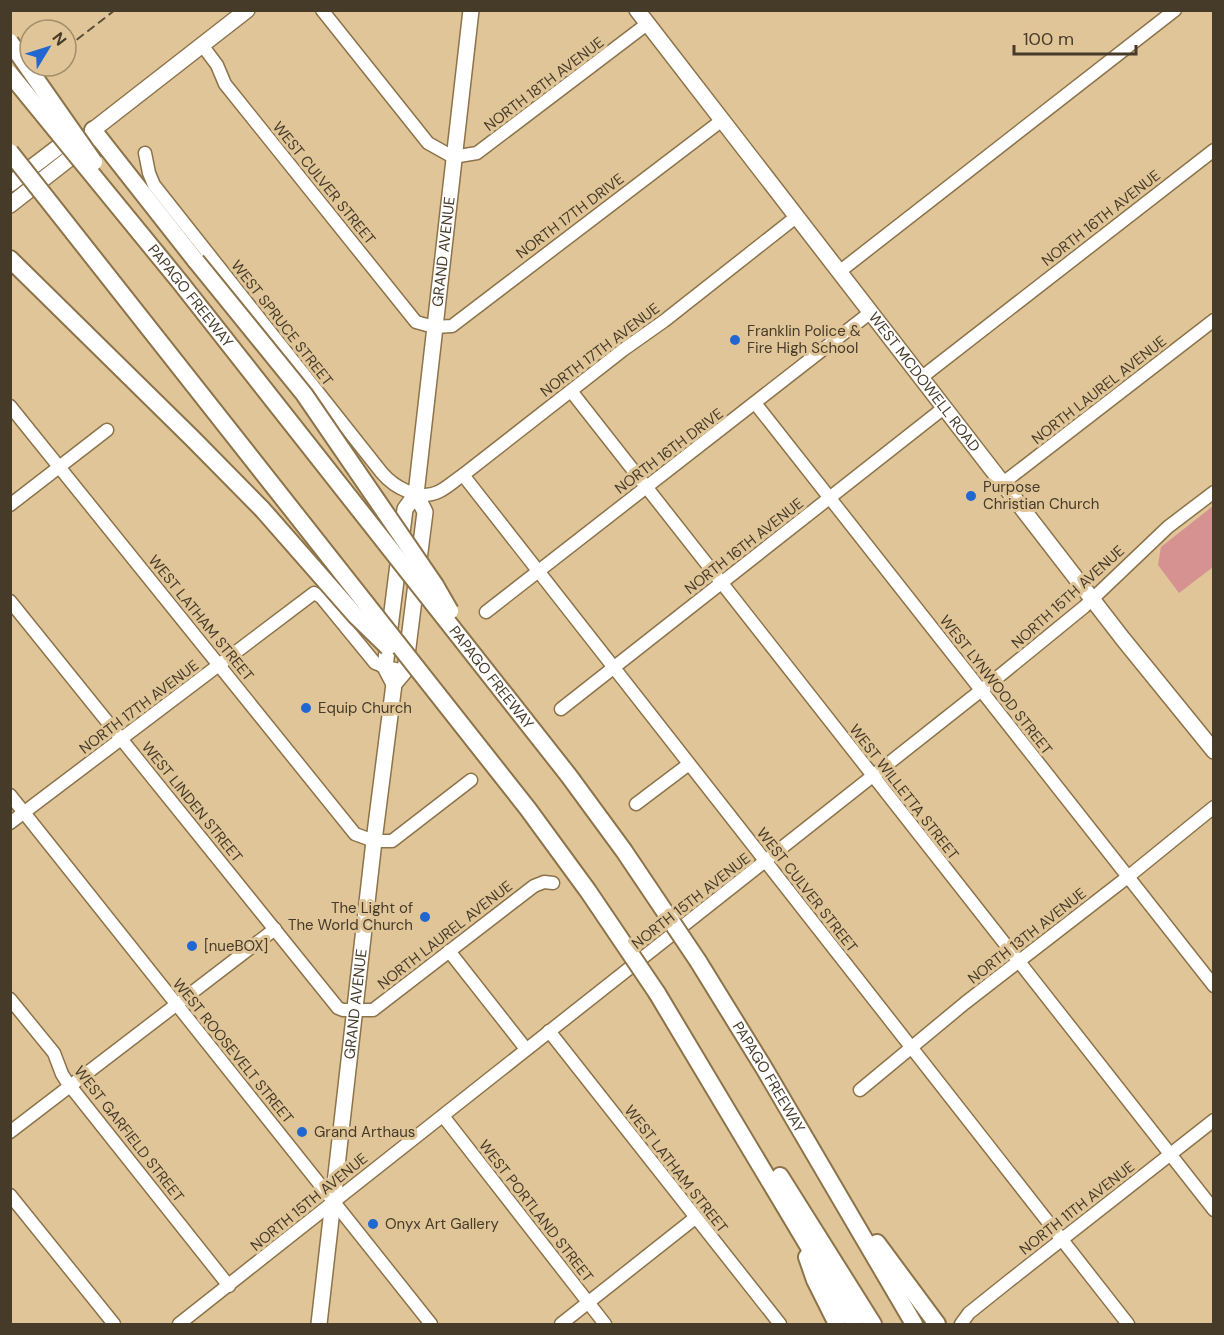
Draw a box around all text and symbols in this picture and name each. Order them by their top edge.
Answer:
north arrow [18,18,78,78]
scale bar [1014,18,1136,56]
text: 100 m [1023,27,1074,51]
text: N [48,28,71,50]
street label: NORTH 18TH AVENUE [480,32,608,136]
street label: WEST CULVER STREET [268,117,380,249]
street label: NORTH 16TH AVENUE [1038,165,1164,271]
street label: NORTH 17TH DRIVE [512,169,628,263]
street label: GRAND AVENUE [427,196,460,308]
street label: PAPAGO FREEWAY [143,240,238,352]
street label: WEST SPRUCE STREET [227,256,337,390]
street label: NORTH 17TH AVENUE [536,299,664,401]
street label: WEST MCDOWELL ROAD [864,308,985,456]
place label: Franklin Police & Fire High School [747,321,861,358]
street label: NORTH LAUREL AVENUE [1028,331,1170,449]
marker: Franklin Police & Fire High School [728,333,742,347]
street label: NORTH 16TH DRIVE [611,404,727,498]
place label: Purpose Christian Church [983,477,1099,514]
marker: Purpose Christian Church [964,489,978,503]
street label: NORTH 16TH AVENUE [681,493,807,599]
street label: NORTH 15TH AVENUE [1007,541,1129,653]
street label: WEST LATHAM STREET [144,551,258,685]
street label: WEST LYNWOOD STREET [935,611,1057,759]
street label: PAPAGO FREEWAY [445,622,538,733]
street label: NORTH 17TH AVENUE [75,656,203,758]
place label: Equip Church [318,698,412,718]
marker: Equip Church [299,701,313,715]
street label: WEST WILLETTA STREET [845,720,963,864]
street label: WEST LINDEN STREET [137,737,247,867]
street label: WEST CULVER STREET [752,824,862,956]
street label: NORTH 15TH AVENUE [628,848,754,954]
street label: NORTH LAUREL AVENUE [374,876,516,994]
street label: NORTH 13TH AVENUE [964,884,1090,988]
place label: The Light of The World Church [288,898,413,935]
marker: The Light of The World Church [418,910,432,924]
place label: [nueBOX] [204,936,268,956]
marker: [nueBOX] [185,939,199,953]
street label: GRAND AVENUE [339,948,372,1060]
street label: WEST ROOSEVELT STREET [168,974,298,1128]
street label: PAPAGO FREEWAY [728,1018,810,1137]
street label: WEST GARFIELD STREET [70,1062,188,1206]
street label: WEST LATHAM STREET [620,1101,732,1237]
place label: Grand Arthaus [314,1122,415,1142]
marker: Grand Arthaus [295,1125,309,1139]
street label: WEST PORTLAND STREET [474,1136,598,1286]
street label: NORTH 15TH AVENUE [246,1148,372,1256]
street label: NORTH 11TH AVENUE [1015,1157,1139,1259]
place label: Onyx Art Gallery [385,1214,499,1234]
marker: Onyx Art Gallery [366,1217,380,1231]

